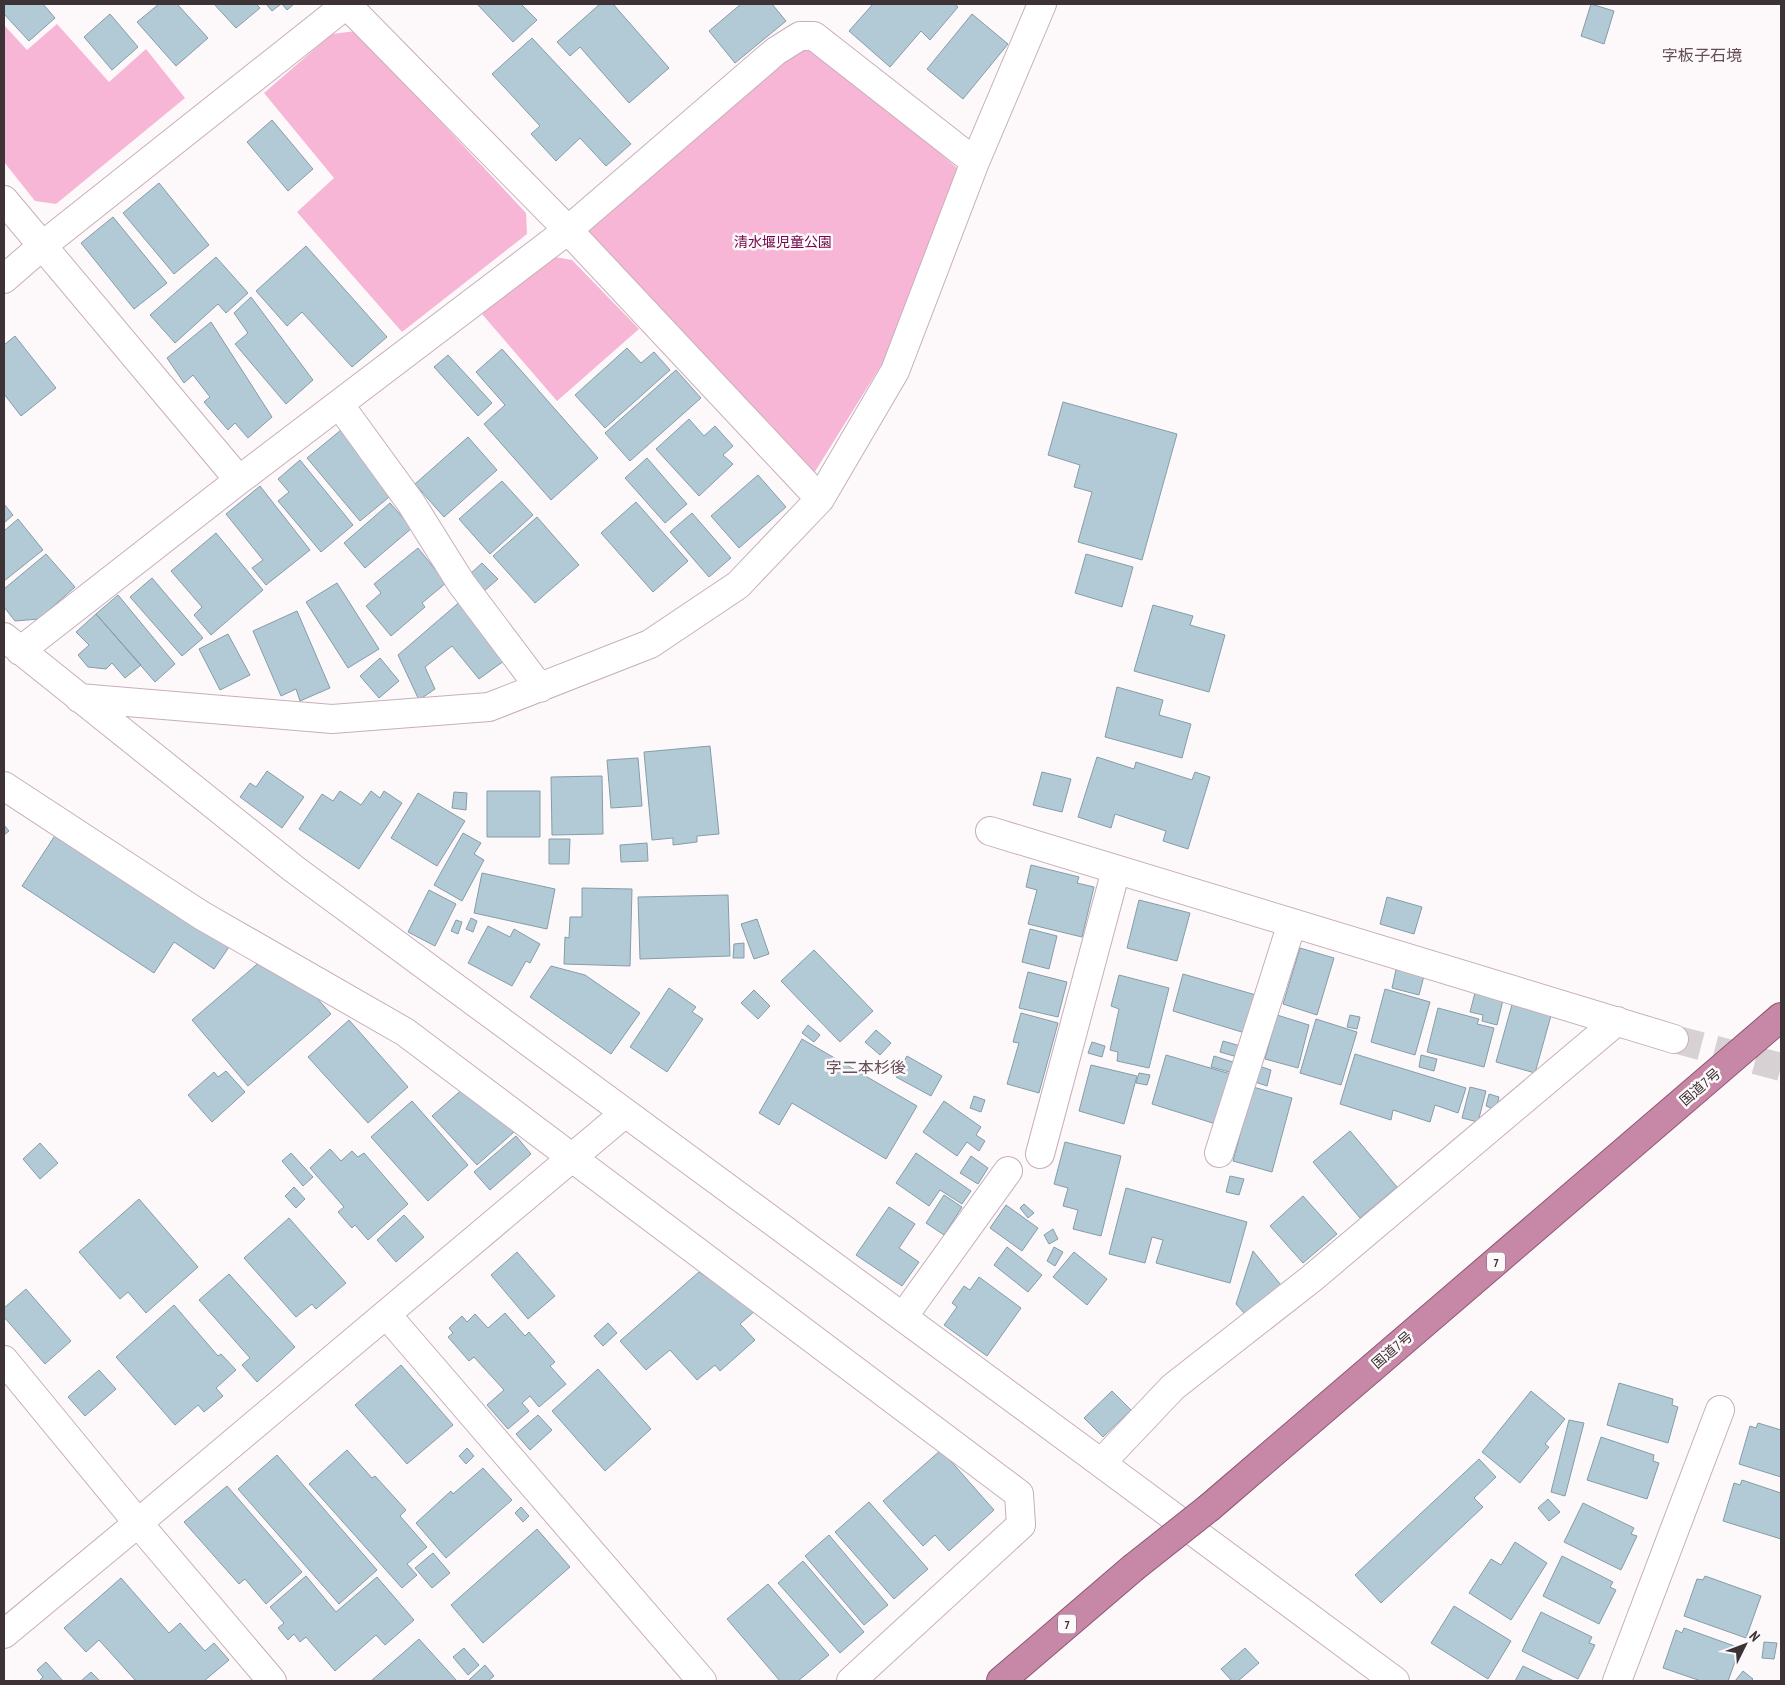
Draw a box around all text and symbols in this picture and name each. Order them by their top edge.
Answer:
district label: 字板子石境 [1662,45,1742,65]
park label: 清水堰児童公園 [734,233,832,251]
district label: 字二本杉後 [826,1057,906,1077]
street label: 国道7号 [1676,1064,1724,1110]
road number: 7 [1487,1252,1505,1272]
street label: 国道7号 [1368,1327,1416,1373]
road number: 7 [1058,1615,1076,1634]
north arrow [1720,1620,1770,1670]
text: N [1745,1627,1764,1645]

